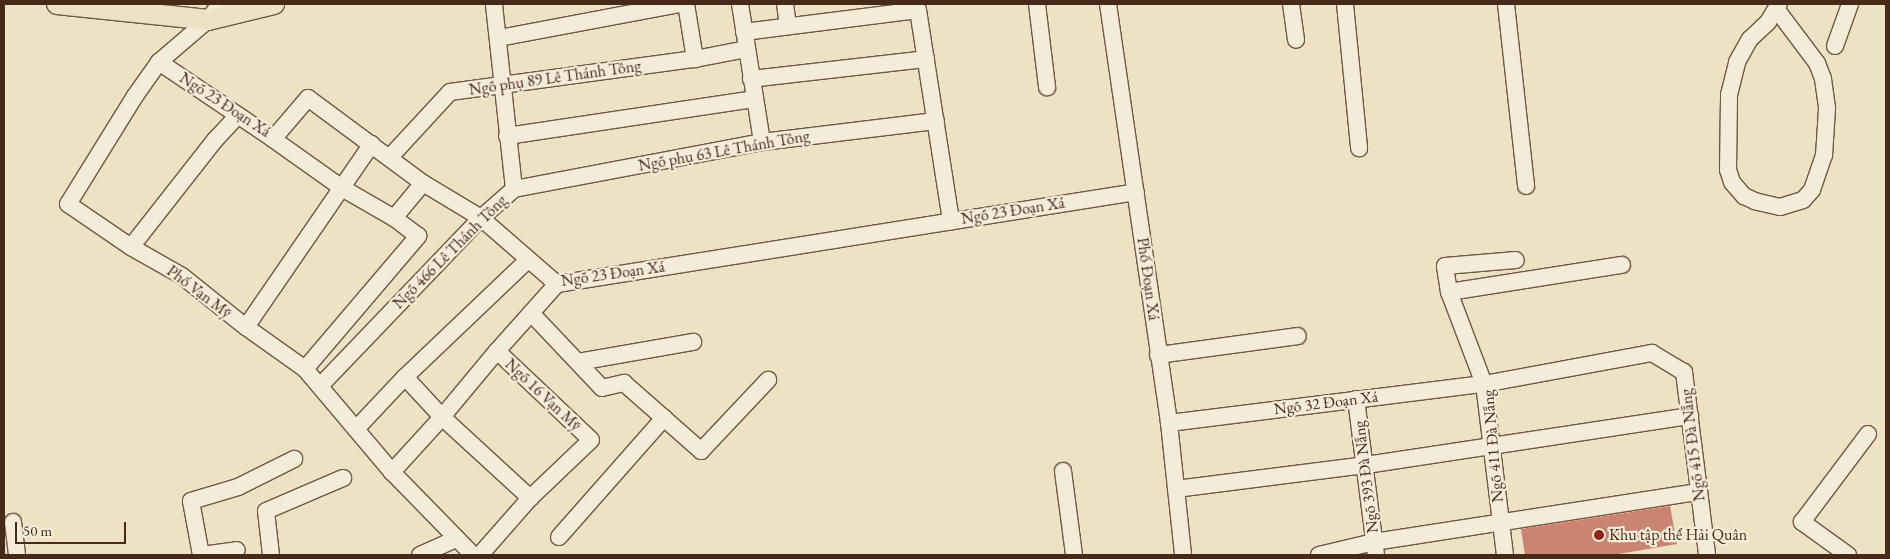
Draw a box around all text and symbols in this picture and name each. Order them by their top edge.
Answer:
street label: Ngõ phụ 89 Lê Thánh Tông [468,56,642,100]
street label: Ngõ 23 Đoạn Xá [176,68,274,142]
street label: Ngõ phụ 63 Lê Thánh Tông [637,126,811,176]
street label: Ngõ 466 Lê Thánh Tông [389,191,511,313]
street label: Ngõ 23 Đoạn Xá [960,193,1066,229]
street label: Phố Đoạn Xá [1133,236,1163,322]
street label: Ngõ 23 Đoạn Xá [560,257,666,291]
street label: Phố Vạn Mỹ [163,261,235,323]
street label: Ngõ 16 Vạn Mỹ [501,355,585,435]
street label: Ngõ 32 Đoạn Xá [1273,387,1379,419]
street label: Ngõ 415 Đà Nẵng [1677,388,1709,502]
street label: Ngõ 411 Đà Nẵng [1479,389,1507,503]
street label: Ngõ 393 Đà Nẵng [1350,420,1382,534]
scale bar [18,512,129,544]
text: 50 m [23,521,52,540]
place label: Khu tập thể Hải Quân [1609,525,1747,545]
marker: Khu tập thể Hải Quân [1593,529,1605,541]

